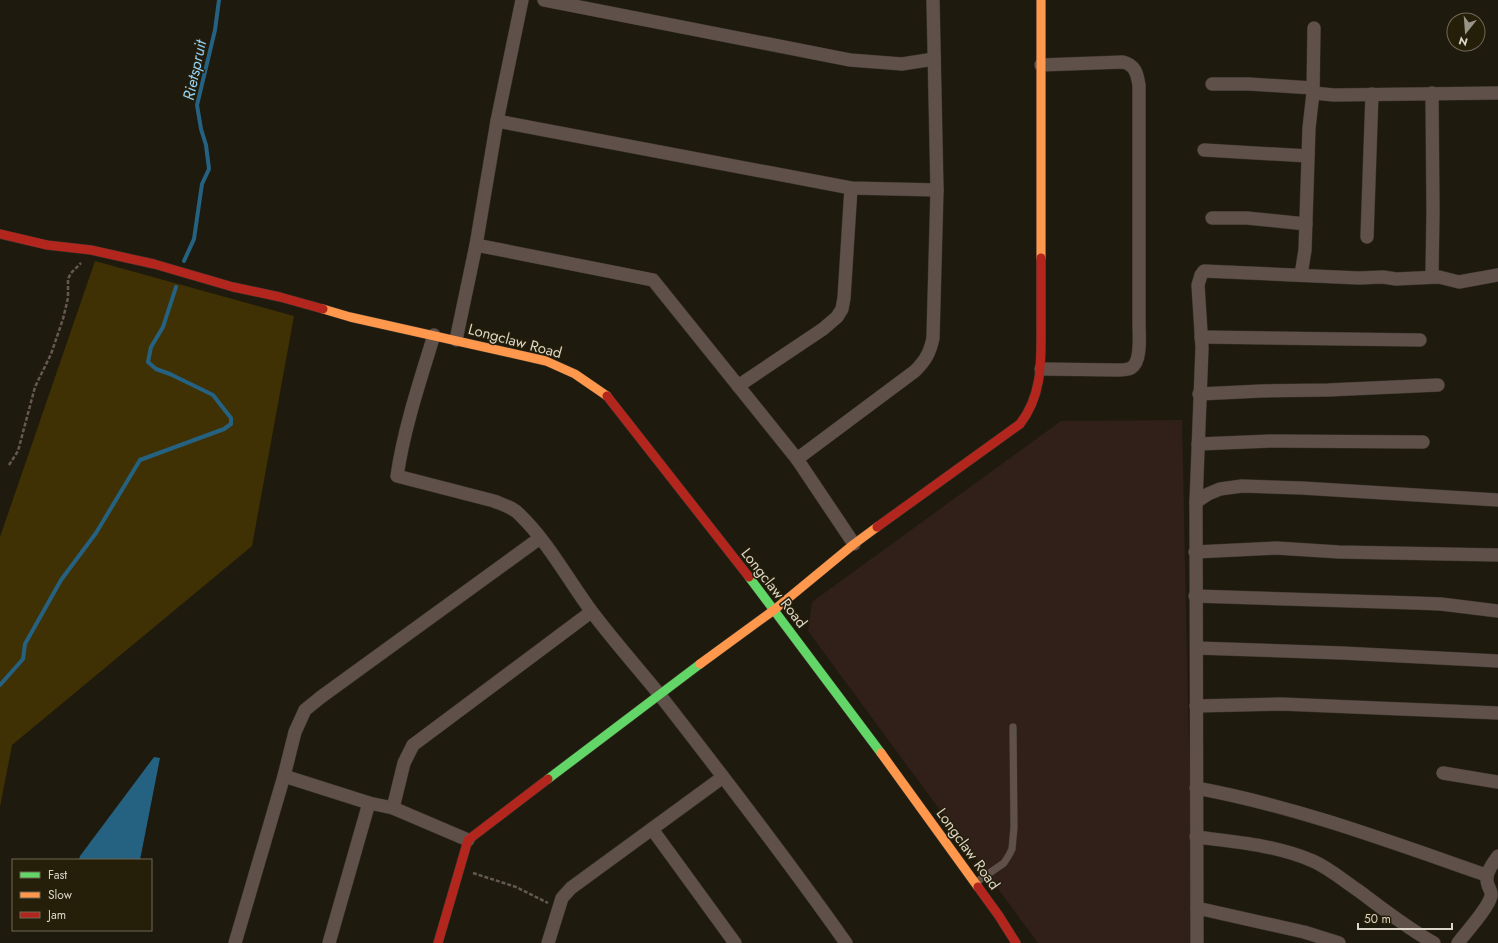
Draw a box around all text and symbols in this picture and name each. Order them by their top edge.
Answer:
north arrow [1446,12,1486,52]
text: N [1457,33,1470,50]
water label: Rietspruit [177,37,212,102]
street label: Longclaw Road [466,318,564,364]
street label: Longclaw Road [736,543,812,633]
street label: Longclaw Road [931,804,1005,894]
legend [12,859,152,931]
text: Fast [48,866,67,884]
text: Slow [48,886,73,904]
scale bar [1358,905,1452,931]
text: Jam [46,906,66,924]
text: 50 m [1364,910,1391,928]

